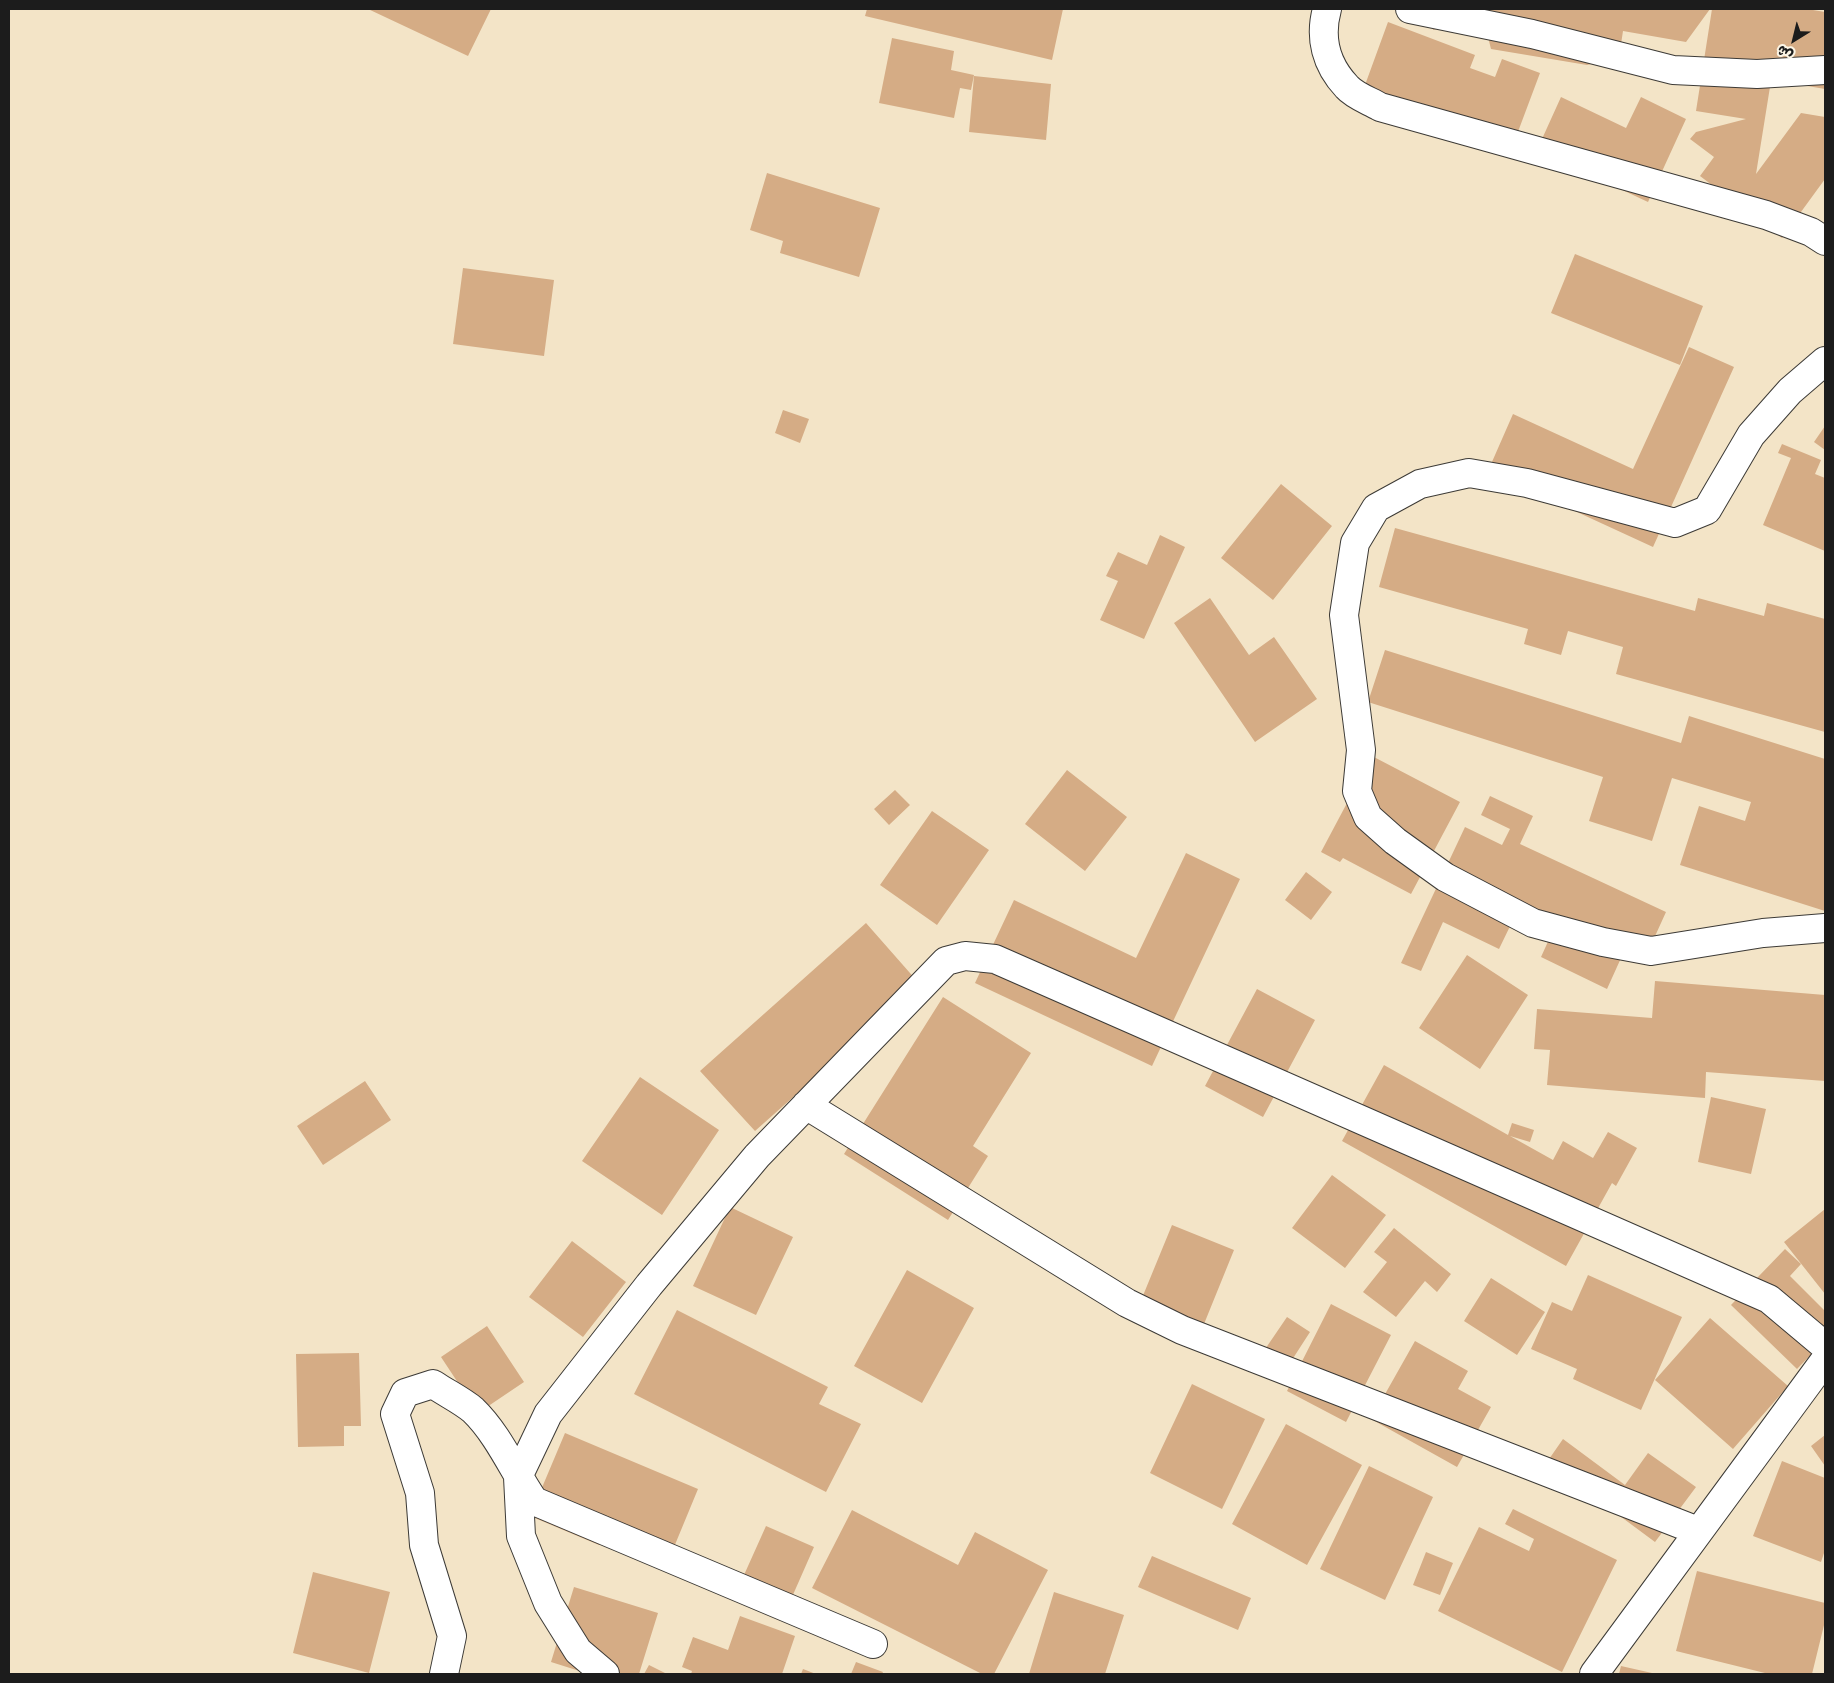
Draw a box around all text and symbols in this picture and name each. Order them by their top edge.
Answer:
north arrow [1769,15,1819,65]
text: ش [1771,38,1798,67]

